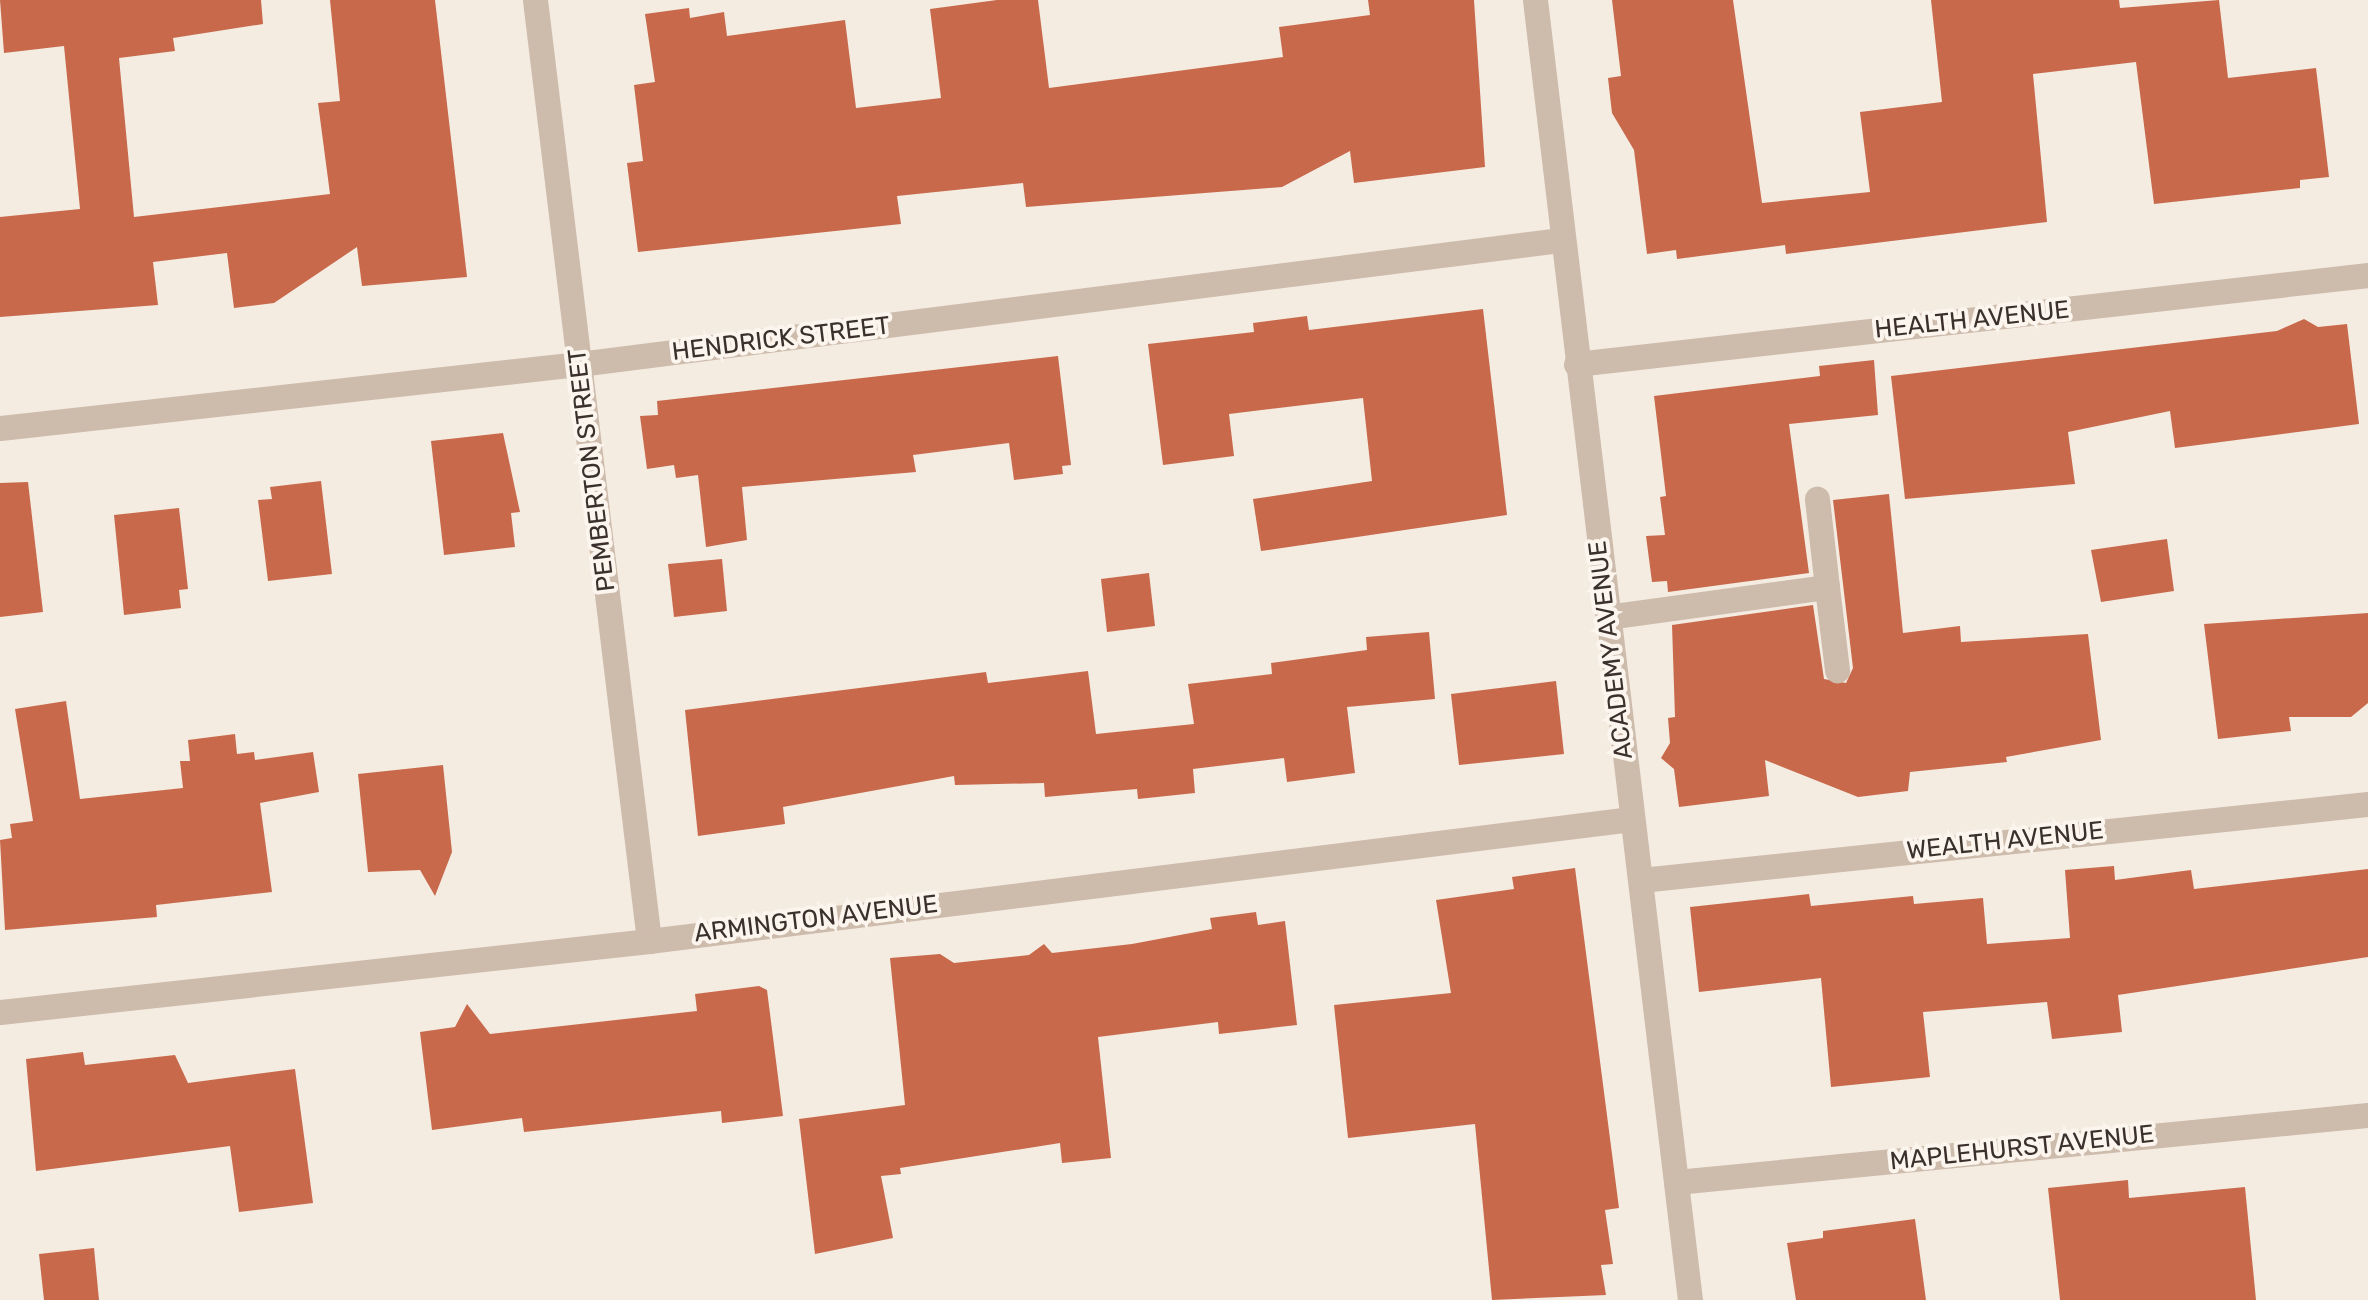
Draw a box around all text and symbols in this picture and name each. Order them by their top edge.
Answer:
street label: HEALTH AVENUE [1873,295,2071,345]
street label: HENDRICK STREET [670,311,892,367]
street label: PEMBERTON STREET [562,347,622,593]
street label: ACADEMY AVENUE [1583,538,1639,762]
street label: WEALTH AVENUE [1905,816,2105,866]
street label: ARMINGTON AVENUE [692,889,940,949]
street label: MAPLEHURST AVENUE [1888,1119,2156,1177]

